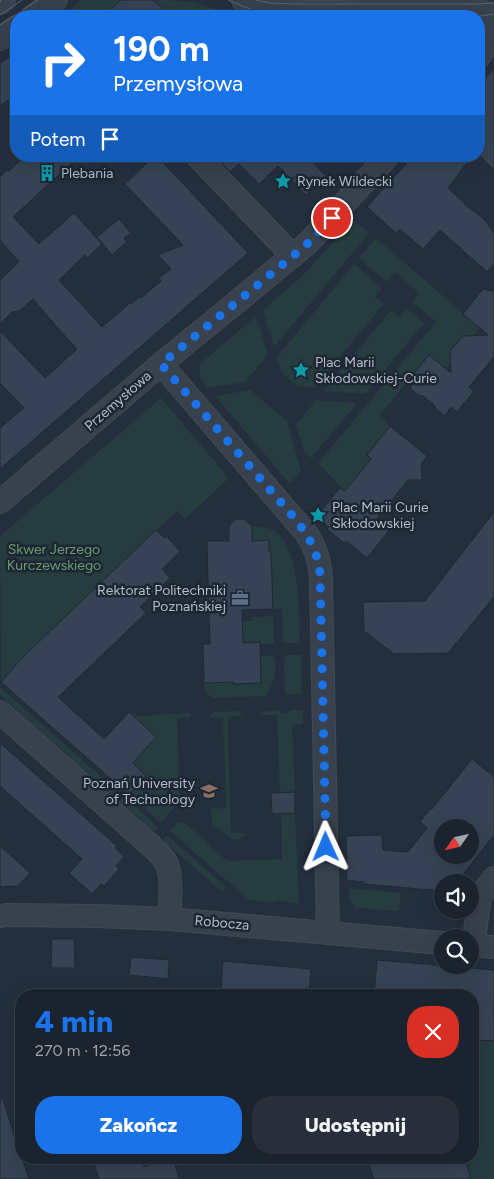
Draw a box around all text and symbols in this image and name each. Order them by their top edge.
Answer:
text: 190 m [113,28,210,70]
icon: right [30,30,95,95]
text: Przemysłowa [113,70,243,97]
icon: arrive [96,125,124,153]
text: Potem [30,128,86,151]
building icon: Plebania [37,163,57,183]
place label: Plebania [61,165,113,182]
place icon: Rynek Wildecki [273,171,293,191]
place label: Rynek Wildecki [297,173,392,190]
pin [311,197,353,239]
icon: arrive [318,204,346,232]
place label: Plac Marii Skłodowskiej-Curie [315,354,437,387]
place icon: Plac Marii Skłodowskiej-Curie [291,360,311,380]
street label: Przemysłowa [81,367,155,435]
place label: Plac Marii Curie Skłodowskiej [332,499,429,532]
place icon: Plac Marii Curie Skłodowskiej [308,505,328,525]
park label: Skwer Jerzego Kurczewskiego [7,541,101,574]
place label: Rektorat Politechniki Poznańskiej [97,582,226,615]
office icon: Rektorat Politechniki Poznańskiej [230,588,250,608]
place label: Poznań University of Technology [83,775,196,808]
school or university icon: Poznań University of Technology [199,781,219,801]
north arrow [434,819,479,864]
map controls [434,819,479,974]
position arrow [299,820,351,872]
button: sound [434,874,479,919]
street label: Robocza [194,912,250,934]
button: search [434,929,479,974]
text: 4 min [35,1003,113,1040]
button: close [407,1006,459,1058]
text: 270 m · 12:56 [35,1041,130,1060]
button: Zakończ [35,1096,242,1154]
button: Udostępnij [252,1096,459,1154]

